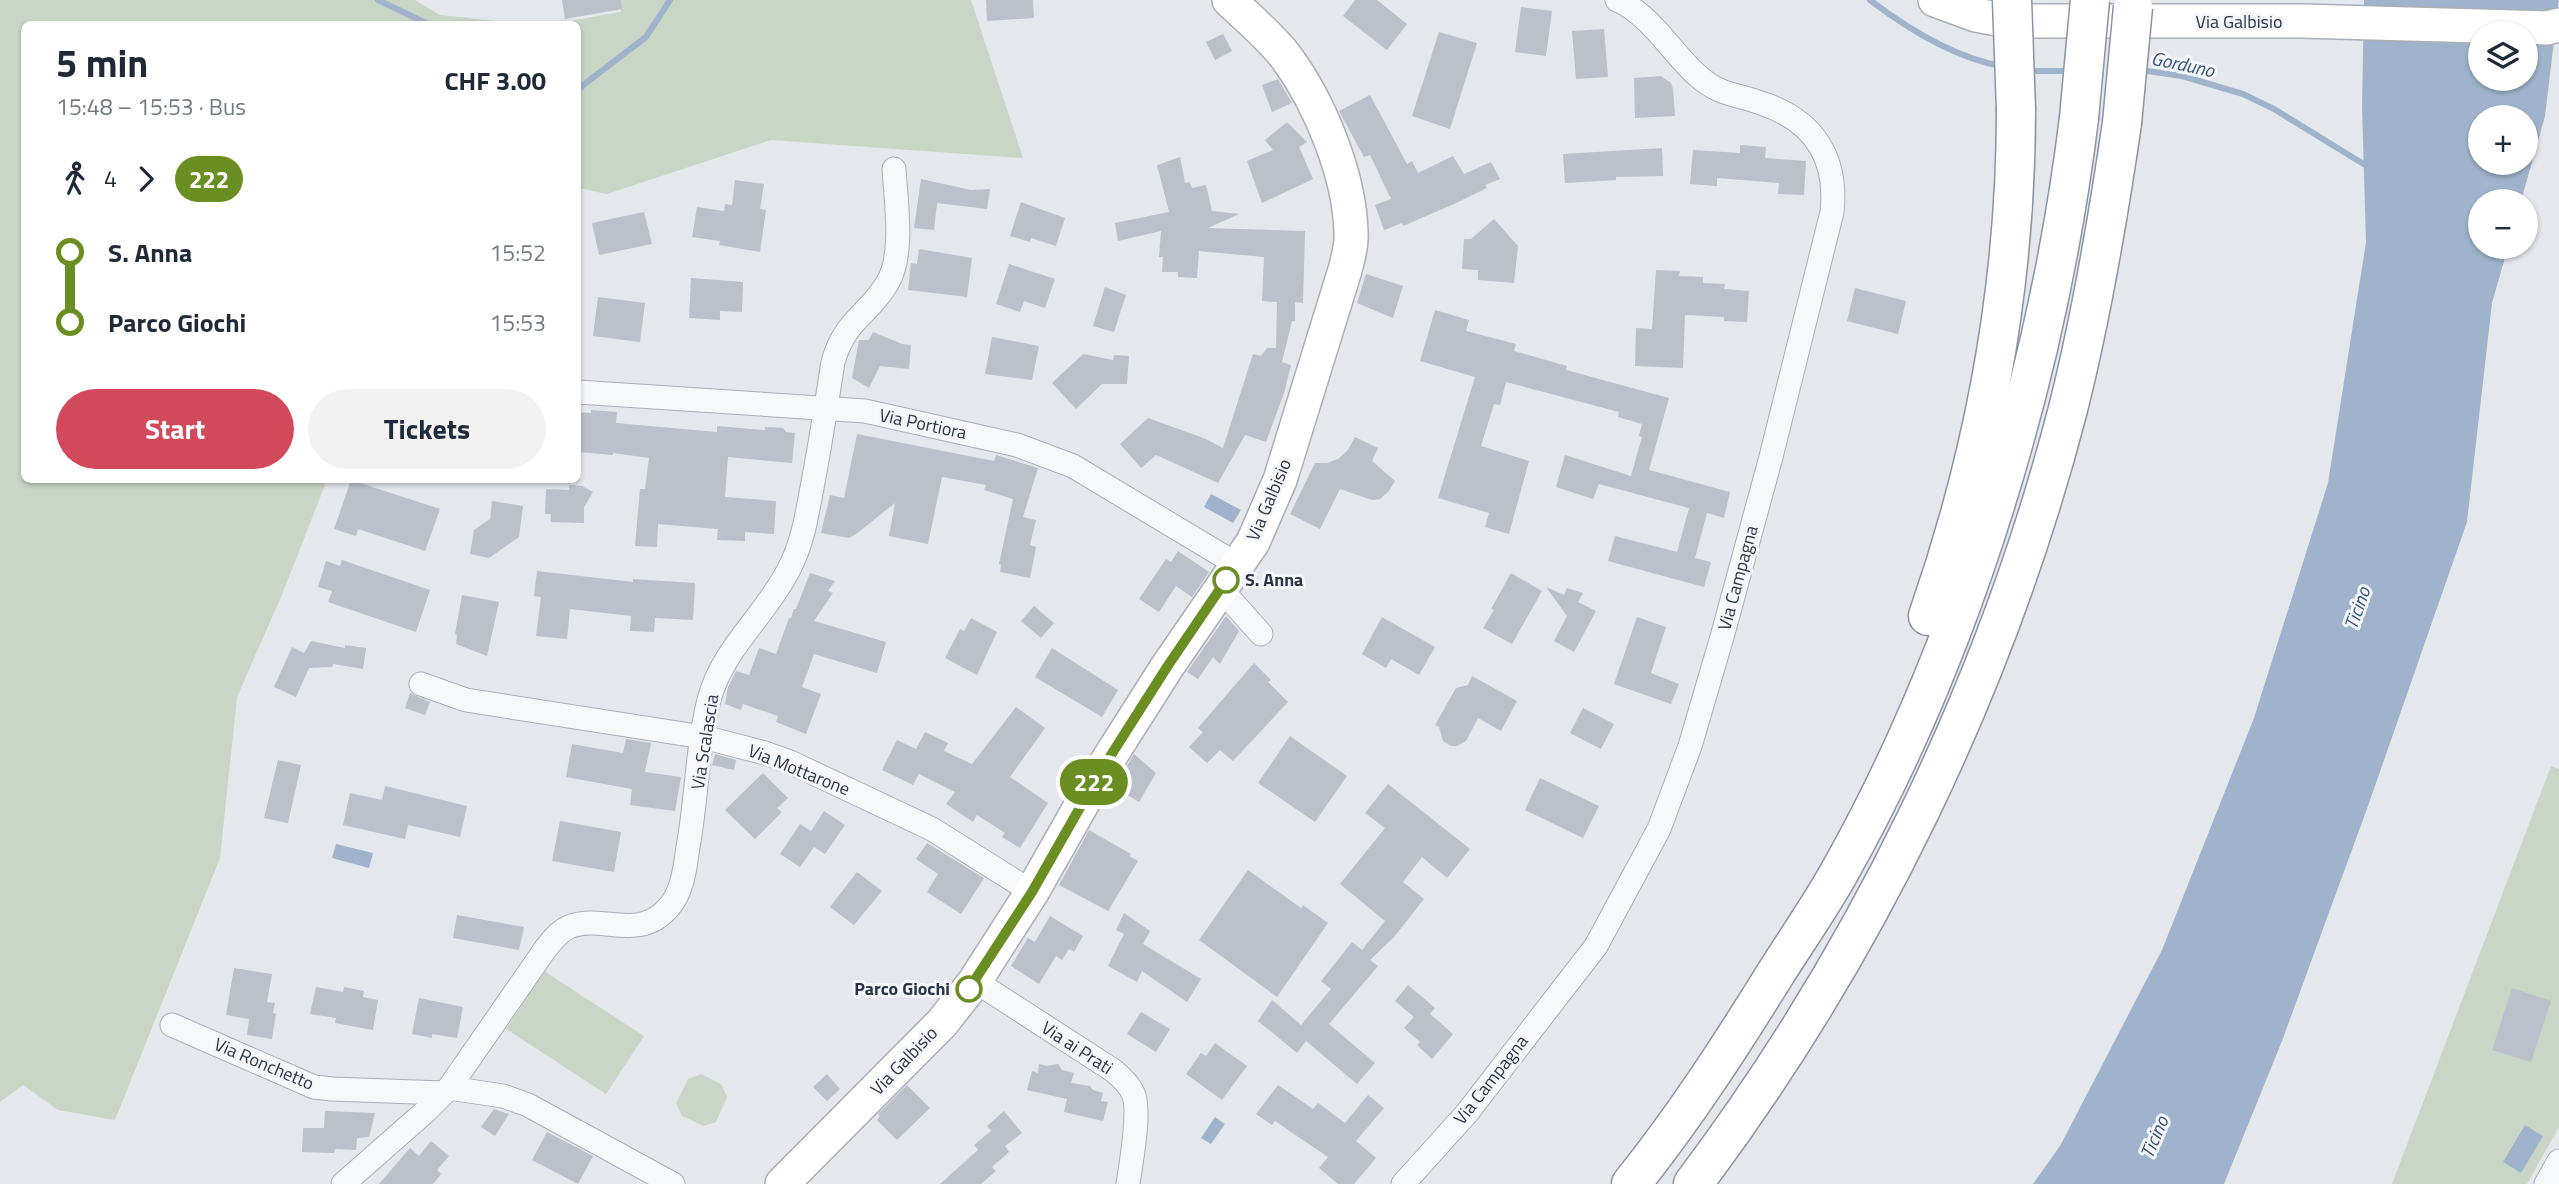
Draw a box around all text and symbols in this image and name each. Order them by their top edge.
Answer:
street label: Via Galbisio [2196,8,2282,35]
map controls [2468,21,2538,259]
button: layers [2468,21,2538,91]
text: 5 min [56,34,148,92]
water label: Gorduno [2149,43,2218,84]
text: CHF 3.00 [444,61,546,100]
text: 15:48 – 15:53 · Bus [56,89,246,124]
button: + [2468,105,2538,175]
icon: walk [56,160,94,198]
icon: forward [127,160,165,198]
text: 4 [104,161,117,196]
text: 222 [189,161,229,197]
button: − [2468,189,2538,259]
text: S. Anna [108,233,192,272]
text: 15:52 [489,235,546,270]
text: Parco Giochi [108,303,246,342]
text: 15:53 [489,305,546,340]
button: Start [56,389,294,469]
button: Tickets [308,389,546,469]
street label: Via Portiora [877,401,969,446]
street label: Via Galbisio [1239,455,1298,545]
street label: Via Campagna [1711,522,1764,633]
place label: S. Anna [1245,566,1303,593]
marker: S. Anna [1213,567,1239,593]
water label: Ticino [2336,582,2377,633]
street label: Via Scalascia [684,692,725,792]
street label: Via Mottarone [744,737,854,802]
line badge: 222 [1054,759,1134,805]
text: 222 [1074,764,1114,800]
place label: Parco Giochi [854,975,950,1002]
marker: Parco Giochi [956,976,982,1002]
street label: Via ai Prati [1036,1014,1118,1081]
street label: Via Galbisio [864,1020,944,1101]
street label: Via Campagna [1447,1029,1534,1130]
street label: Via Ronchetto [210,1030,318,1097]
water label: Ticino [2132,1111,2176,1162]

